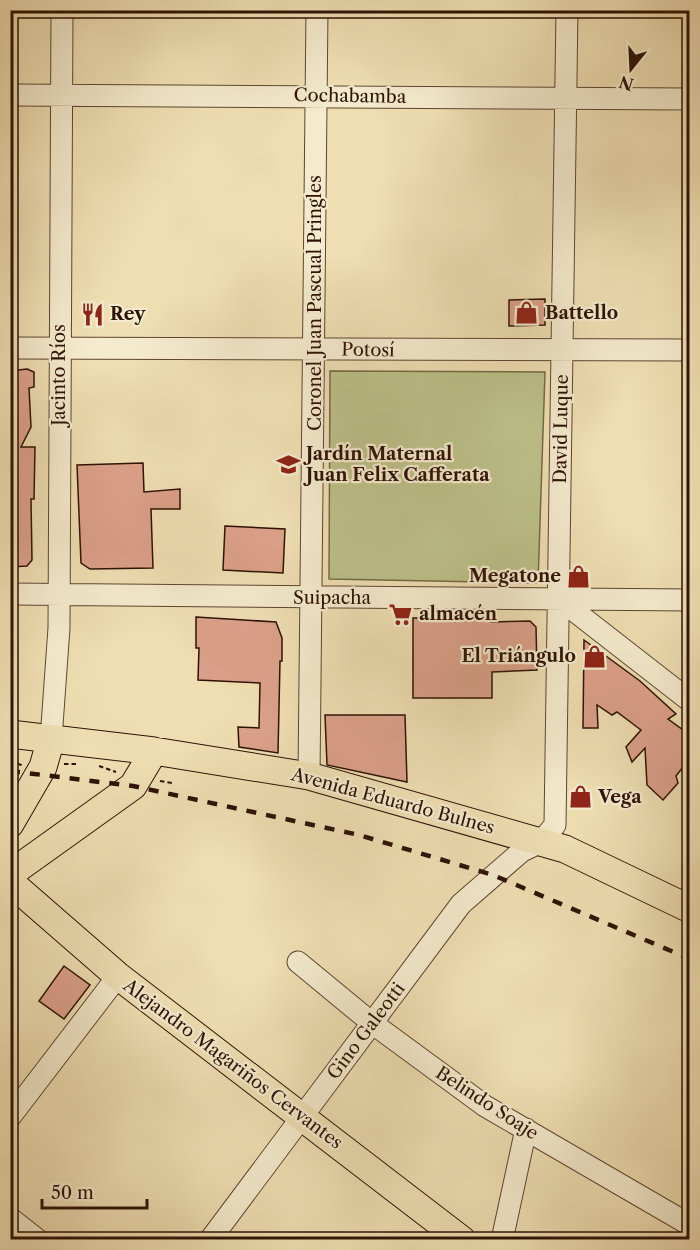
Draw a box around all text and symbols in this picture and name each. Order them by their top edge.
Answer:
north arrow [601,39,661,99]
text: N [617,72,636,95]
street label: Cochabamba [294,84,407,108]
street label: Coronel Juan Pascual Pringles [304,175,326,431]
shop icon: Battello [514,300,540,326]
restaurant icon: Rey [79,301,105,327]
place label: Battello [545,302,618,324]
place label: Rey [110,303,146,325]
street label: Jacinto Ríos [48,324,70,429]
street label: Potosí [341,339,395,361]
street label: David Luque [549,374,573,484]
place label: Jardín Maternal Juan Felix Cafferata [303,443,490,486]
school or university icon: Jardín Maternal Juan Felix Cafferata [275,451,301,477]
shop icon: Megatone [566,563,592,589]
place label: Megatone [469,565,561,587]
street label: Suipacha [293,587,372,609]
supermarket icon: almacén [388,601,414,627]
place label: almacén [419,603,498,625]
shop icon: El Triángulo [581,643,607,669]
place label: El Triángulo [462,645,576,667]
street label: Avenida Eduardo Bulnes [288,763,497,839]
shop icon: Vega [567,784,593,810]
place label: Vega [597,786,642,808]
street label: Alejandro Magariños Cervantes [118,974,347,1154]
street label: Gino Galeotti [322,978,410,1084]
street label: Belindo Soaje [432,1062,542,1144]
scale bar [42,1172,147,1210]
text: 50 m [51,1182,94,1204]

